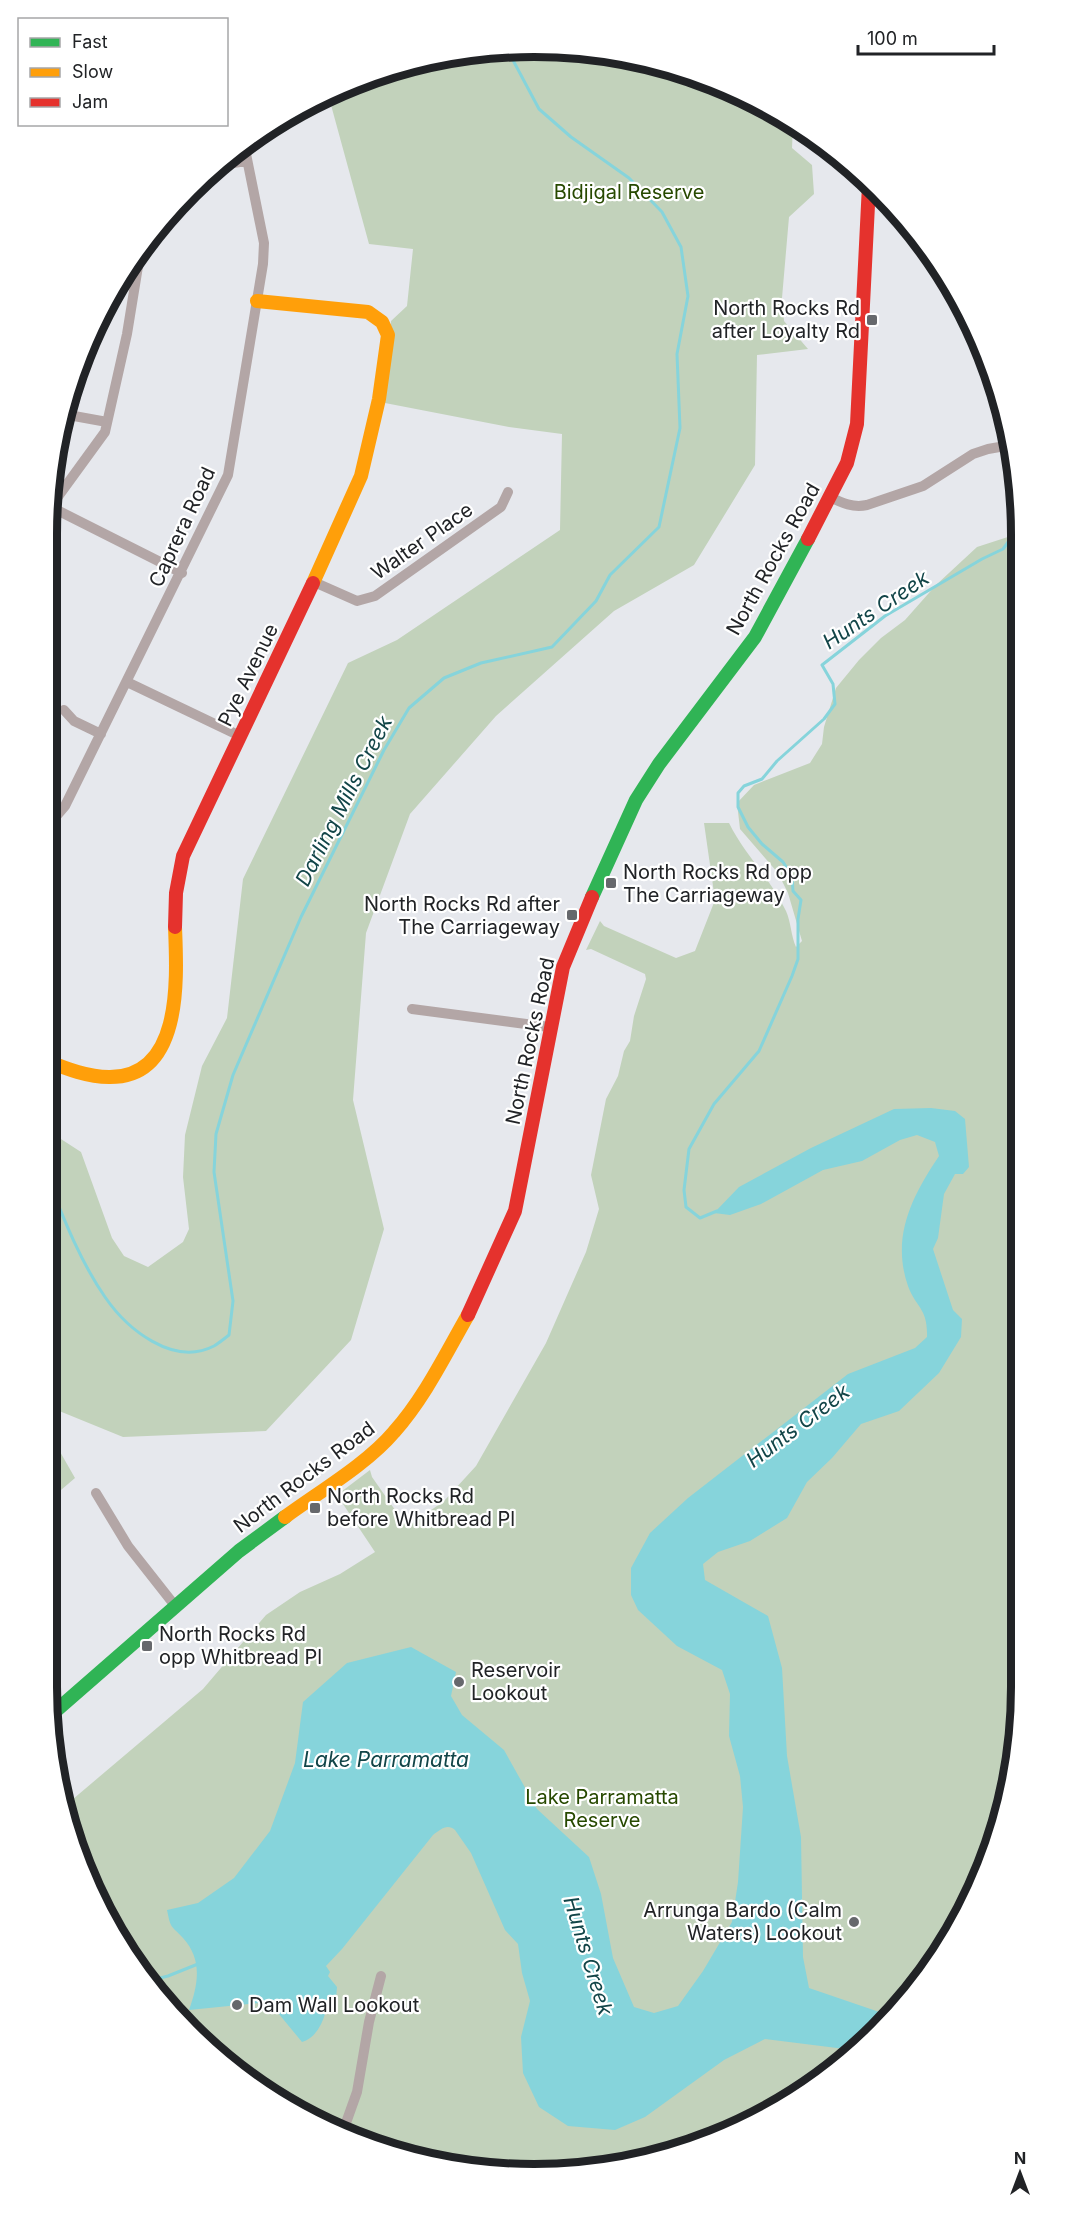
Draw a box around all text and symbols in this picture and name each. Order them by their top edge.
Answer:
legend [18,18,228,126]
scale bar [858,18,994,56]
text: 100 m [867,28,918,49]
text: Fast [72,31,108,52]
text: Slow [72,61,113,82]
text: Jam [72,91,108,112]
park label: Bidjigal Reserve [554,180,704,204]
place label: North Rocks Rd after Loyalty Rd [712,296,860,343]
marker: North Rocks Rd after Loyalty Rd [865,313,879,327]
street label: Caprera Road [144,463,220,591]
street label: North Rocks Road [721,479,825,639]
street label: Walter Place [367,497,477,585]
water label: Hunts Creek [818,565,934,654]
street label: Pye Avenue [213,620,283,730]
water label: Darling Mills Creek [290,711,397,890]
place label: North Rocks Rd opp The Carriageway [623,860,812,907]
marker: North Rocks Rd opp The Carriageway [604,876,618,890]
place label: North Rocks Rd after The Carriageway [364,892,560,939]
marker: North Rocks Rd after The Carriageway [565,908,579,922]
street label: North Rocks Road [501,955,559,1127]
water label: Hunts Creek [741,1378,855,1473]
street label: North Rocks Road [229,1416,379,1538]
place label: North Rocks Rd before Whitbread Pl [327,1484,515,1531]
marker: North Rocks Rd before Whitbread Pl [308,1501,322,1515]
place label: North Rocks Rd opp Whitbread Pl [159,1622,322,1669]
marker: North Rocks Rd opp Whitbread Pl [140,1639,154,1653]
place label: Reservoir Lookout [471,1658,561,1705]
marker: Reservoir Lookout [452,1675,466,1689]
water label: Lake Parramatta [303,1747,469,1772]
park label: Lake Parramatta Reserve [525,1785,679,1832]
water label: Hunts Creek [559,1894,619,2019]
place label: Arrunga Bardo (Calm Waters) Lookout [643,1898,842,1945]
marker: Arrunga Bardo (Calm Waters) Lookout [847,1915,861,1929]
place label: Dam Wall Lookout [249,1993,420,2017]
marker: Dam Wall Lookout [230,1998,244,2012]
north arrow [990,2143,1050,2203]
text: N [1014,2148,1026,2168]

